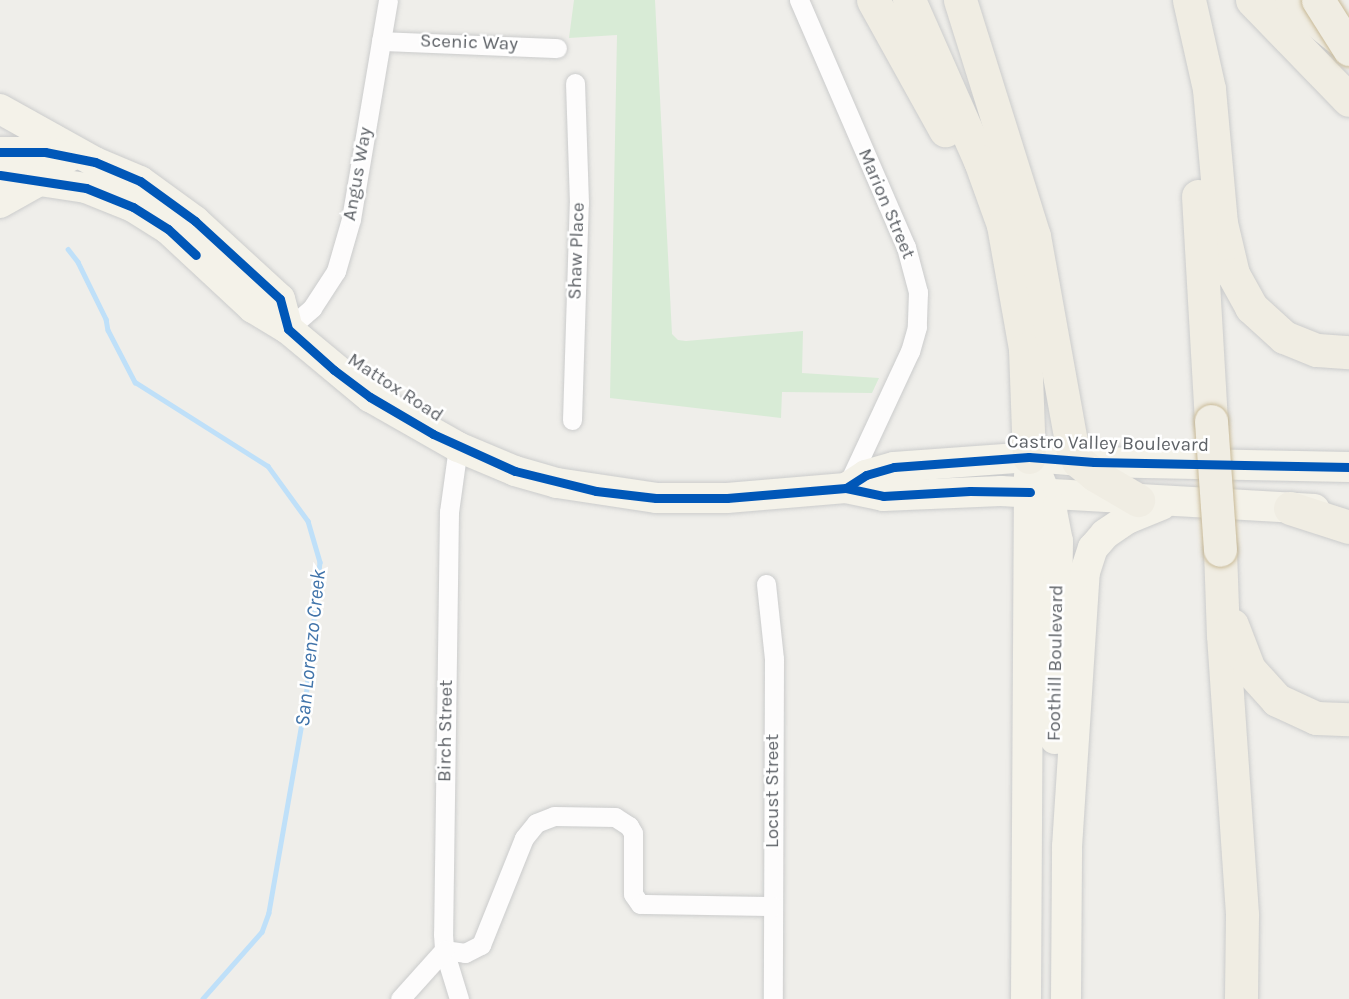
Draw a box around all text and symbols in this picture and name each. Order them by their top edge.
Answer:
street label: Scenic Way [420,30,518,56]
street label: Angus Way [339,125,377,223]
street label: Marion Street [853,145,919,263]
street label: Shaw Place [564,202,590,300]
street label: Mattox Road [343,349,447,427]
street label: Castro Valley Boulevard [1007,431,1209,457]
water label: San Lorenzo Creek [289,568,331,728]
street label: Foothill Boulevard [1043,585,1069,741]
street label: Birch Street [434,680,458,782]
street label: Locust Street [762,734,784,848]

